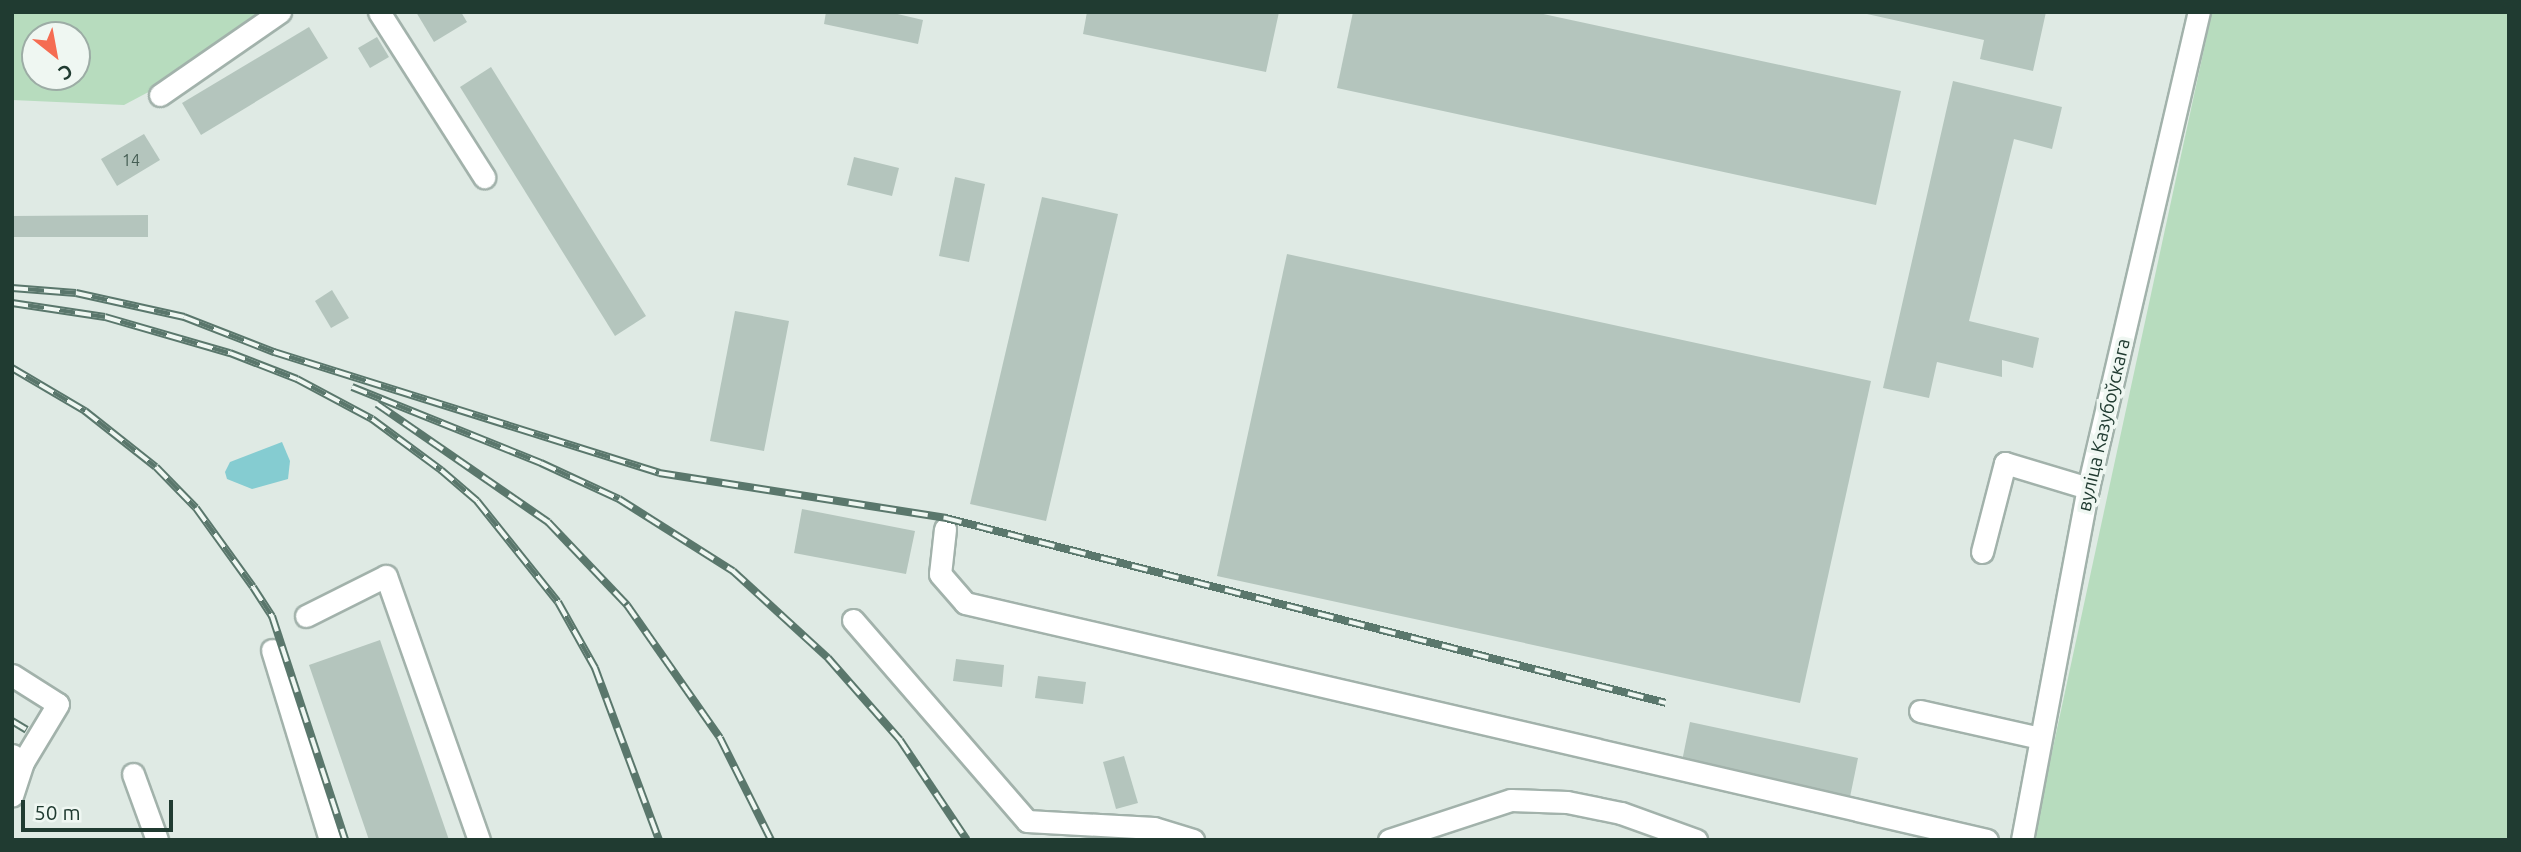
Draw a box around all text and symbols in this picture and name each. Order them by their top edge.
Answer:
north arrow [21,21,91,91]
text: С [55,60,77,85]
house number: 14 [122,150,140,170]
street label: вуліца Казубоўскага [2073,336,2135,514]
scale bar [24,786,177,830]
text: 50 m [34,800,81,824]

